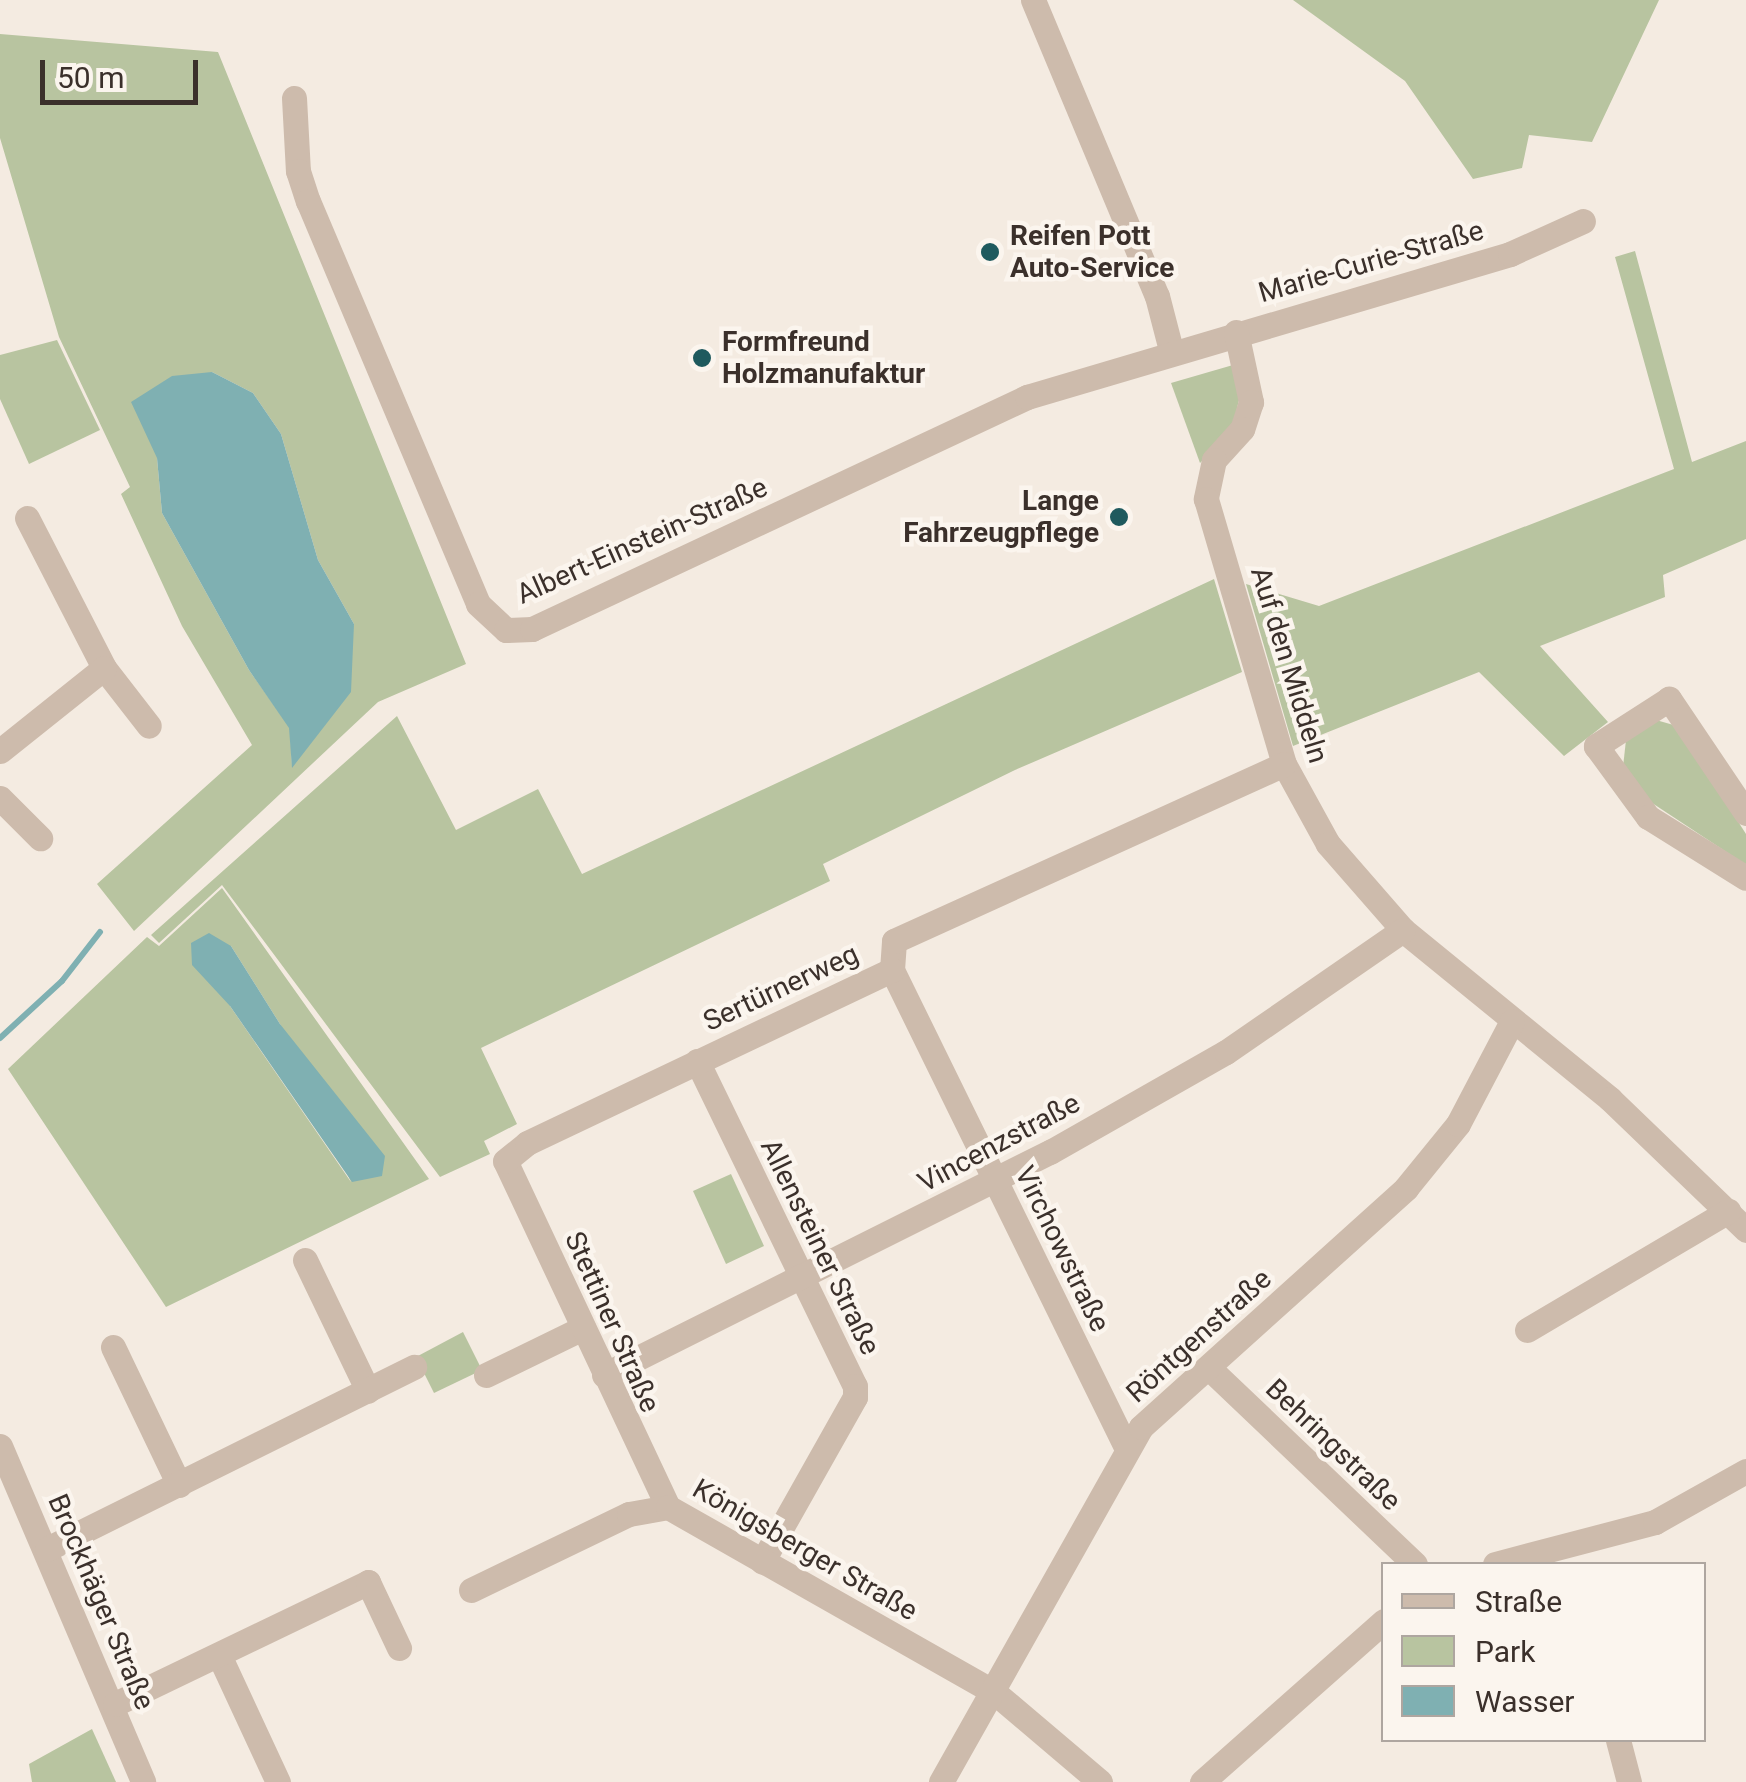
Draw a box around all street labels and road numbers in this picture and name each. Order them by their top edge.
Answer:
street label: Marie-Curie-Straße [1255,214,1487,310]
street label: Albert-Einstein-Straße [511,471,773,611]
street label: Auf den Middeln [1243,563,1335,767]
street label: Sertürnerweg [698,937,864,1039]
street label: Vincenzstraße [912,1086,1086,1200]
street label: Allensteiner Straße [753,1134,887,1360]
street label: Virchowstraße [1007,1161,1117,1337]
street label: Stettiner Straße [557,1227,667,1417]
street label: Röntgenstraße [1120,1262,1278,1410]
street label: Behringstraße [1259,1372,1407,1518]
street label: Königsberger Straße [687,1472,923,1628]
street label: Brockhäger Straße [40,1489,162,1715]

